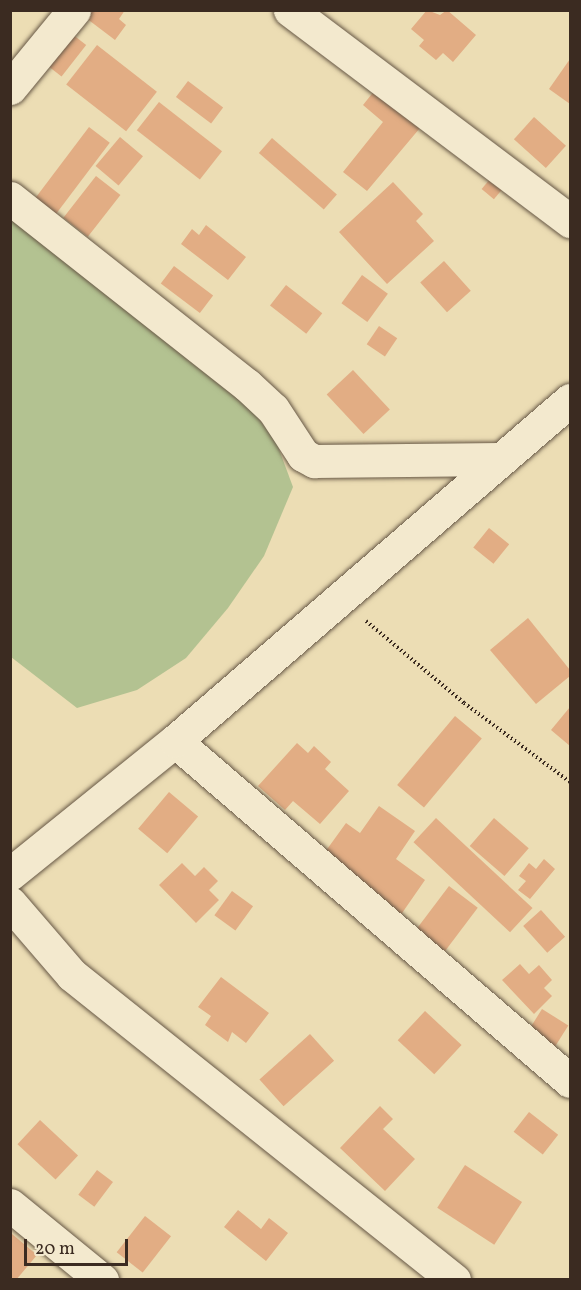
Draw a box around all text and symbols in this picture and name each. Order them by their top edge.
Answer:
scale bar [27,1227,130,1265]
text: 20 m [35,1237,75,1262]

